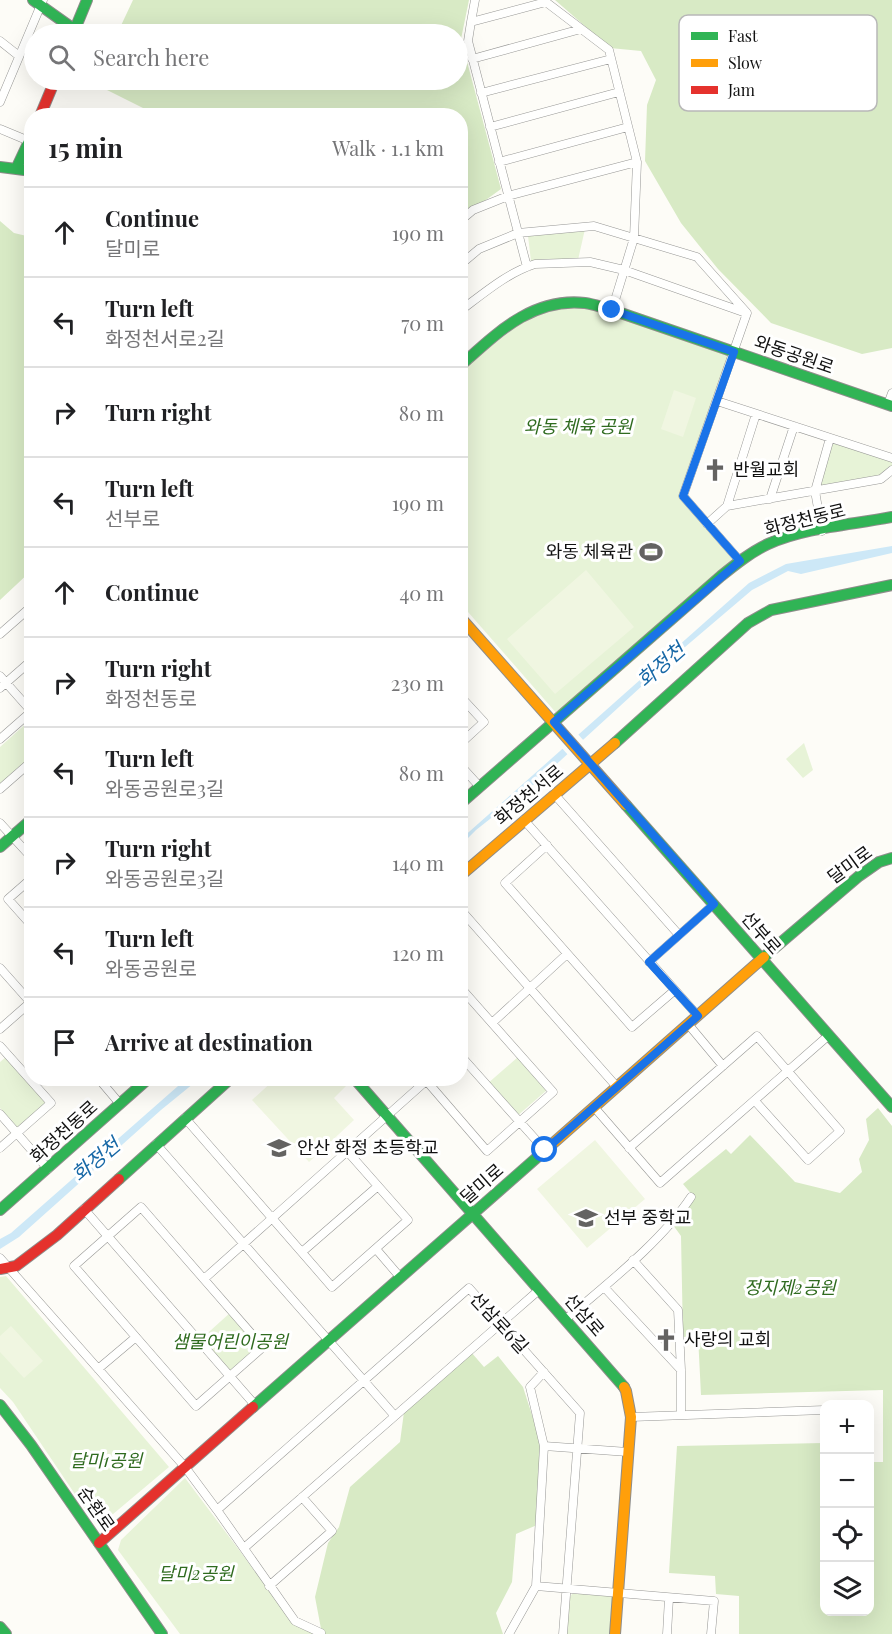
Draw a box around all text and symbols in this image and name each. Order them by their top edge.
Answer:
legend [679,15,877,111]
search box [24,24,468,90]
text: Fast [728,25,758,46]
icon: search [45,41,78,74]
text: Search here [93,42,209,72]
text: Slow [728,52,763,73]
text: Jam [727,79,755,100]
text: 15 min [48,130,123,165]
text: Walk · 1.1 km [332,134,444,161]
text: Continue [105,203,199,233]
icon: ahead [48,216,81,249]
text: 190 m [392,219,444,246]
text: 달미로 [105,234,160,261]
text: Turn left [105,293,194,323]
route end [598,296,624,322]
icon: left [48,306,81,339]
text: 70 m [401,309,444,336]
text: 화정천서로2길 [105,324,225,351]
street label: 와동공원로 [751,329,837,379]
icon: right [48,396,81,429]
text: Turn right [105,397,211,427]
text: 80 m [399,399,444,426]
park label: 와동 체육 공원 [524,414,634,438]
church icon: 반월교회 [702,457,728,483]
place label: 반월교회 [733,457,799,481]
text: Turn left [105,473,194,503]
icon: left [48,486,81,519]
text: 190 m [392,489,444,516]
street label: 화정천동로 [762,497,848,541]
text: 선부로 [105,504,160,531]
place label: 와동 체육관 [546,539,633,563]
sports icon: 와동 체육관 [638,539,664,565]
icon: ahead [48,576,81,609]
text: Continue [105,577,199,607]
text: 40 m [399,579,444,606]
water label: 화정천 [630,634,692,692]
text: Turn right [105,653,211,683]
icon: right [48,666,81,699]
text: 230 m [391,669,444,696]
text: 화정천동로 [105,684,197,711]
text: Turn left [105,743,194,773]
icon: left [48,756,81,789]
street label: 화정천서로 [489,758,568,830]
text: 80 m [399,759,444,786]
text: 와동공원로3길 [105,774,224,801]
text: Turn right [105,833,211,863]
street label: 달미로 [822,840,877,889]
icon: right [48,846,81,879]
text: 140 m [392,849,444,876]
text: 와동공원로3길 [105,864,224,891]
street label: 선부로 [736,906,787,959]
text: Turn left [105,923,194,953]
icon: left [48,936,81,969]
text: 120 m [392,939,444,966]
text: 와동공원로 [105,954,197,981]
icon: arrive [48,1026,81,1059]
text: Arrive at destination [105,1027,313,1057]
street label: 화정천동로 [26,1096,102,1168]
water label: 화정천 [67,1133,125,1187]
school or university icon: 안산 화정 초등학교 [266,1135,292,1161]
place label: 안산 화정 초등학교 [297,1135,438,1159]
route start [531,1136,557,1162]
street label: 달미로 [455,1158,508,1209]
school or university icon: 선부 중학교 [573,1205,599,1231]
place label: 선부 중학교 [604,1205,691,1229]
park label: 정지제2공원 [744,1275,837,1299]
street label: 선삼로6길 [465,1287,534,1358]
street label: 선삼로 [559,1288,610,1341]
church icon: 사랑의 교회 [653,1327,679,1353]
place label: 사랑의 교회 [684,1327,771,1351]
park label: 샘물어린이공원 [172,1329,289,1353]
map controls [820,1400,874,1616]
button: + [820,1400,874,1454]
park label: 달미1공원 [70,1448,144,1472]
button: − [820,1454,874,1508]
street label: 순환로 [73,1481,121,1536]
button: locate [820,1508,874,1562]
park label: 달미2공원 [158,1561,235,1585]
button: layers [820,1562,874,1616]

